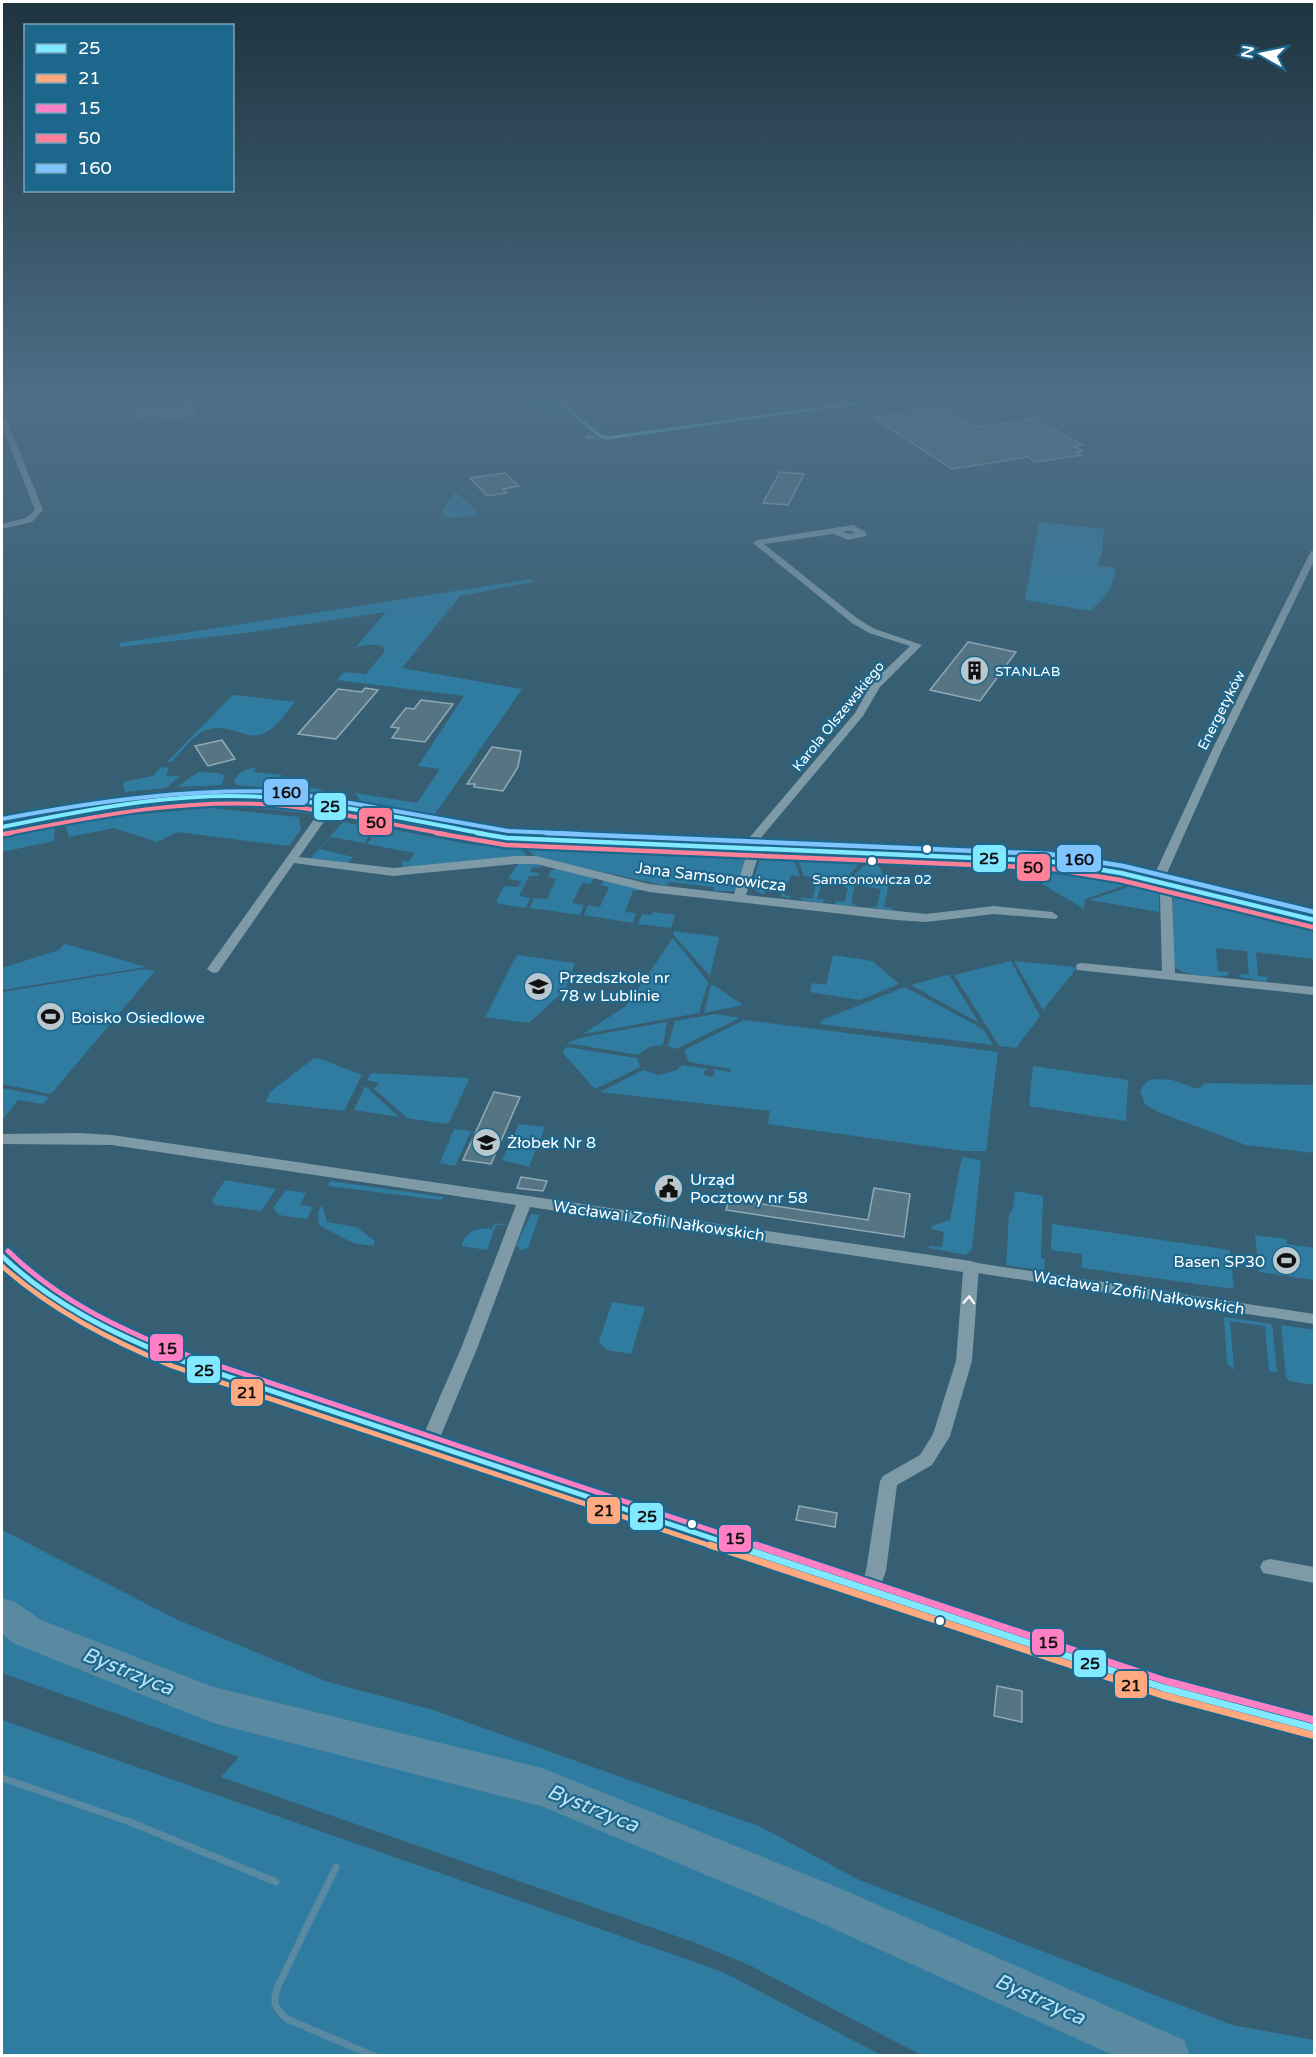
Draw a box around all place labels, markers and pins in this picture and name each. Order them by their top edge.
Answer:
building icon: STANLAB [958,655,990,687]
place label: STANLAB [995,663,1060,680]
unlabelled marker [921,843,933,855]
marker: Samsonowicza 02 [866,855,878,867]
place label: Samsonowicza 02 [812,871,932,888]
place label: Przedszkole nr 78 w Lublinie [559,968,671,1006]
school or university icon: Przedszkole nr 78 w Lublinie [522,970,554,1002]
sports icon: Boisko Osiedlowe [34,1001,66,1033]
place label: Boisko Osiedlowe [71,1008,205,1028]
school or university icon: Żłobek Nr 8 [470,1126,502,1158]
place label: Żłobek Nr 8 [507,1133,596,1153]
place label: Urząd Pocztowy nr 58 [690,1170,808,1208]
public building icon: Urząd Pocztowy nr 58 [653,1172,685,1204]
sports icon: Basen SP30 [1270,1245,1302,1277]
place label: Basen SP30 [1174,1252,1265,1272]
unlabelled marker [686,1518,698,1530]
unlabelled marker [934,1615,946,1627]

